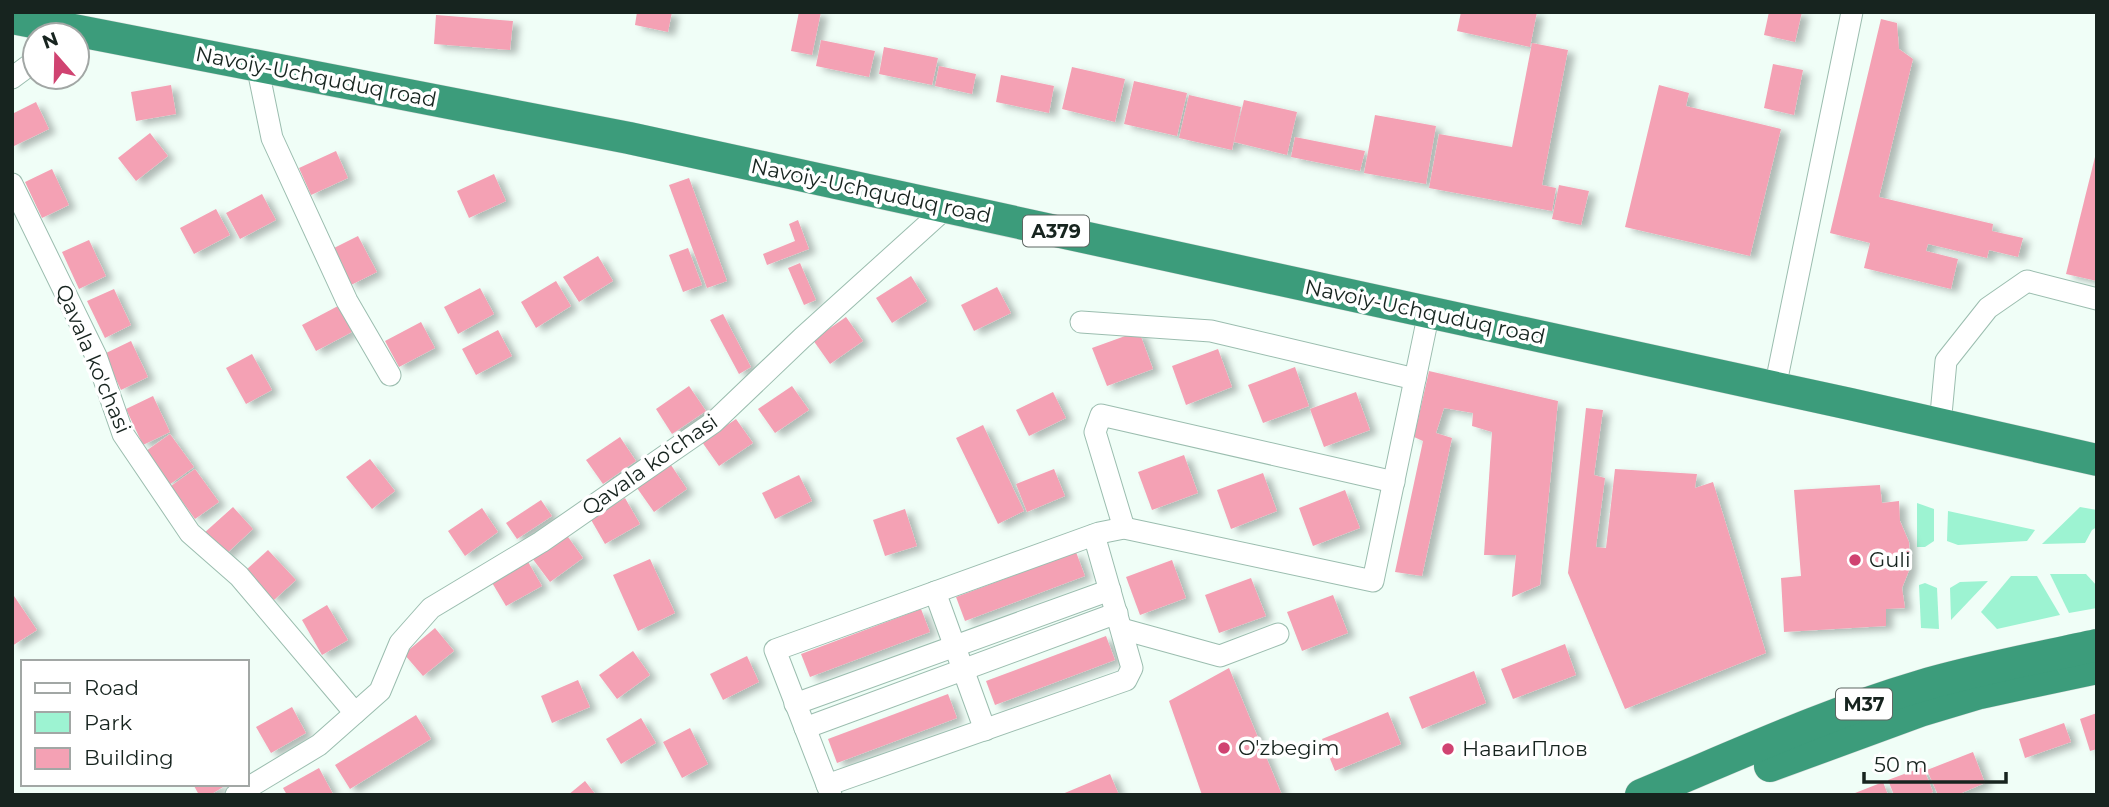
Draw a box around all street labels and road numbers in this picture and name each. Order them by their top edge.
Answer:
street label: Navoiy-Uchquduq road [193,41,439,112]
street label: Navoiy-Uchquduq road [749,153,994,228]
road number: A379 [1023,216,1089,246]
street label: Navoiy-Uchquduq road [1303,274,1548,349]
street label: Qavala ko'chasi [51,280,136,437]
street label: Qavala ko'chasi [577,409,722,521]
road number: M37 [1836,688,1892,720]

